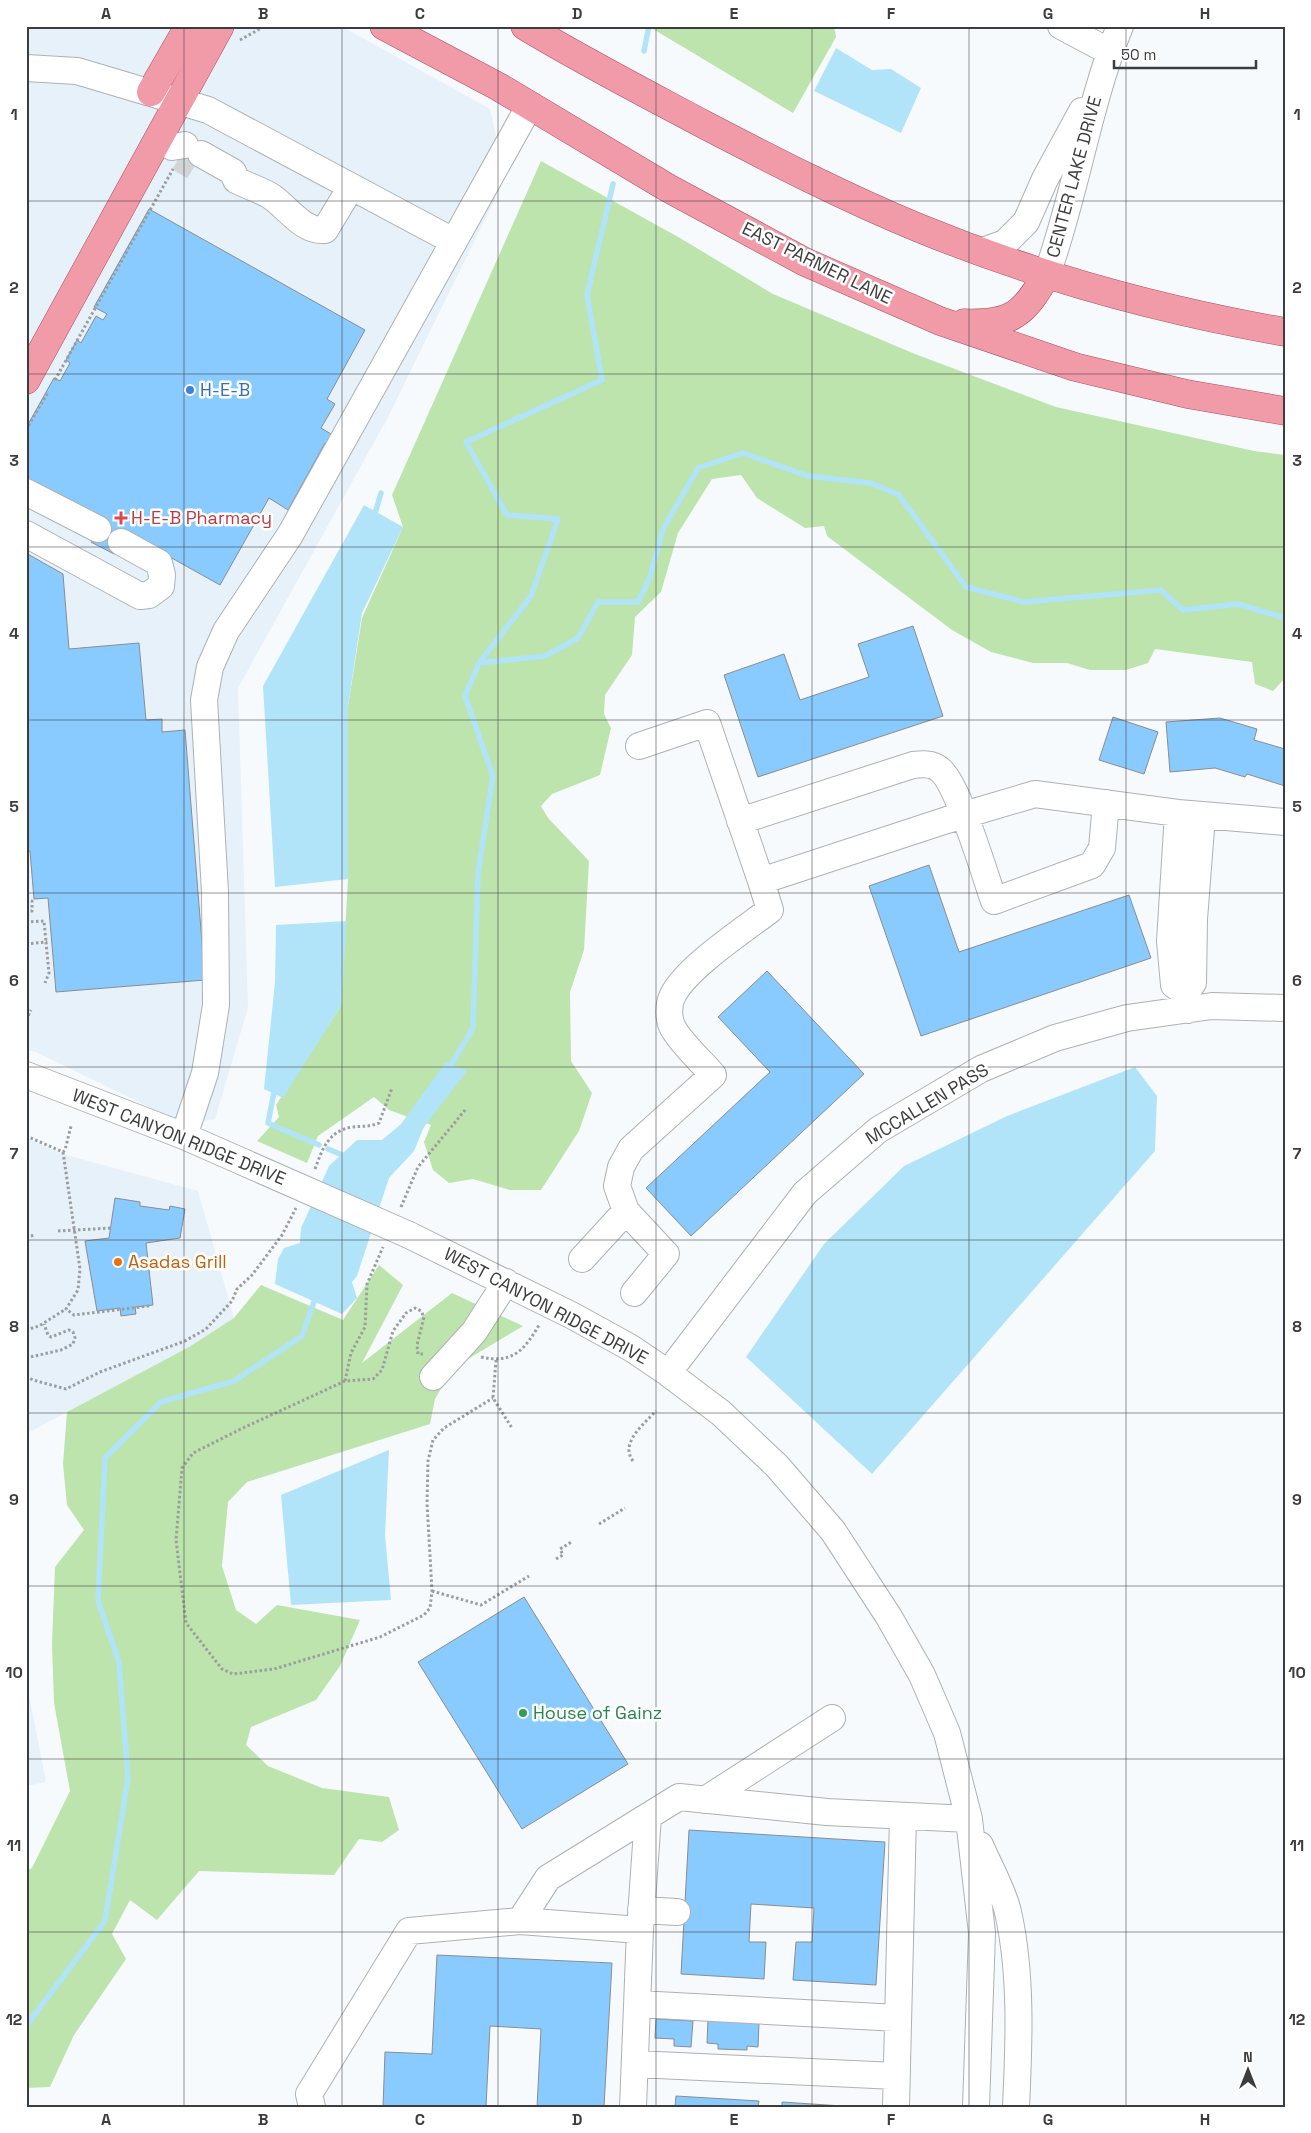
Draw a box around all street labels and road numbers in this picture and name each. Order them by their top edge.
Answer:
street label: CENTER LAKE DRIVE [1041,94,1106,260]
street label: EAST PARMER LANE [738,216,896,309]
street label: MCCALLEN PASS [861,1058,992,1149]
street label: WEST CANYON RIDGE DRIVE [69,1083,289,1190]
street label: WEST CANYON RIDGE DRIVE [440,1242,652,1369]

